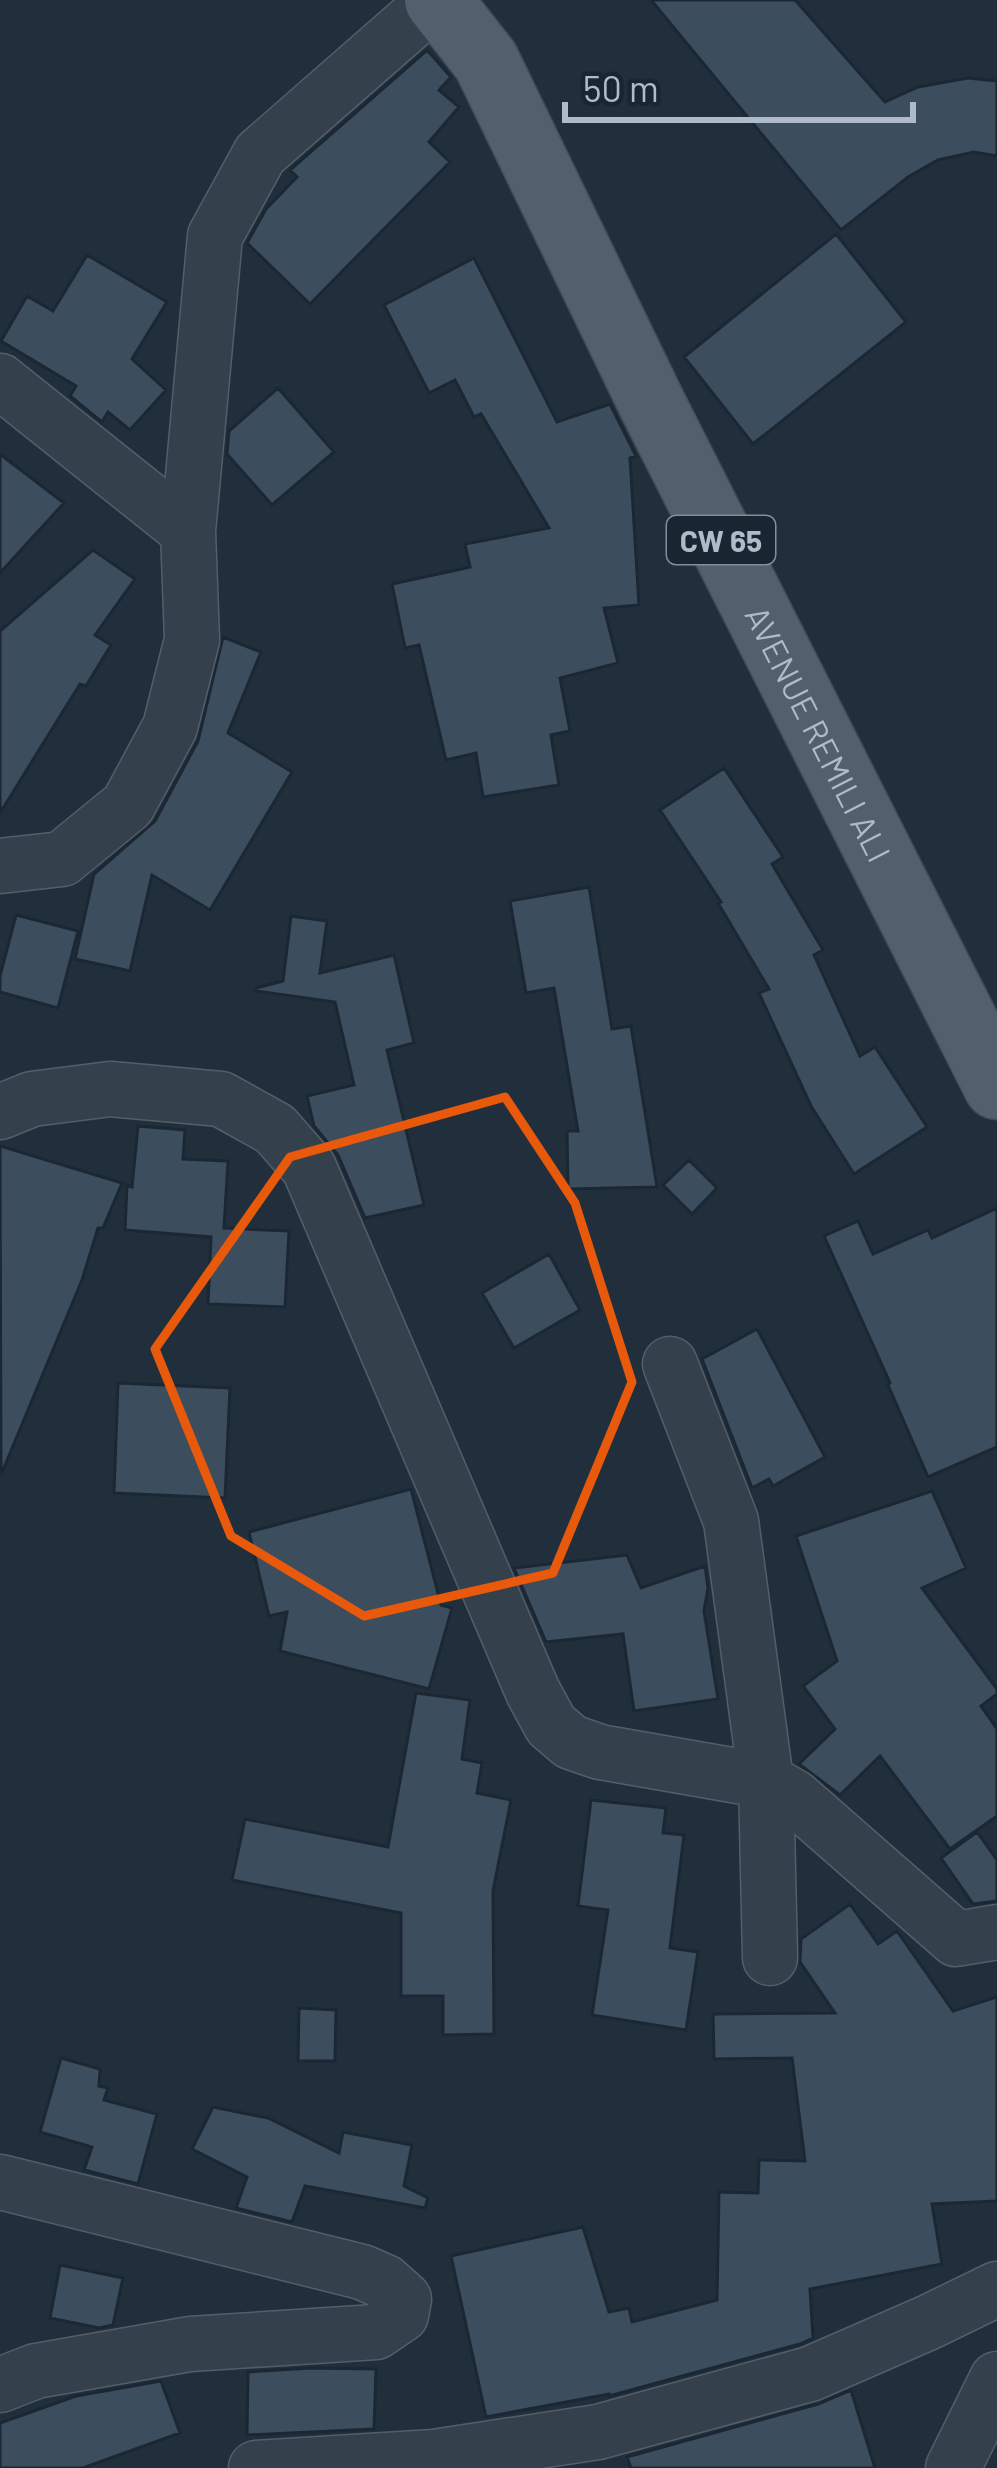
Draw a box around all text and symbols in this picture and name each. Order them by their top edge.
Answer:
scale bar [565,48,913,122]
text: 50 m [583,66,659,109]
road number: CW 65 [667,516,775,564]
street label: AVENUE REMILI ALI [737,599,900,868]

